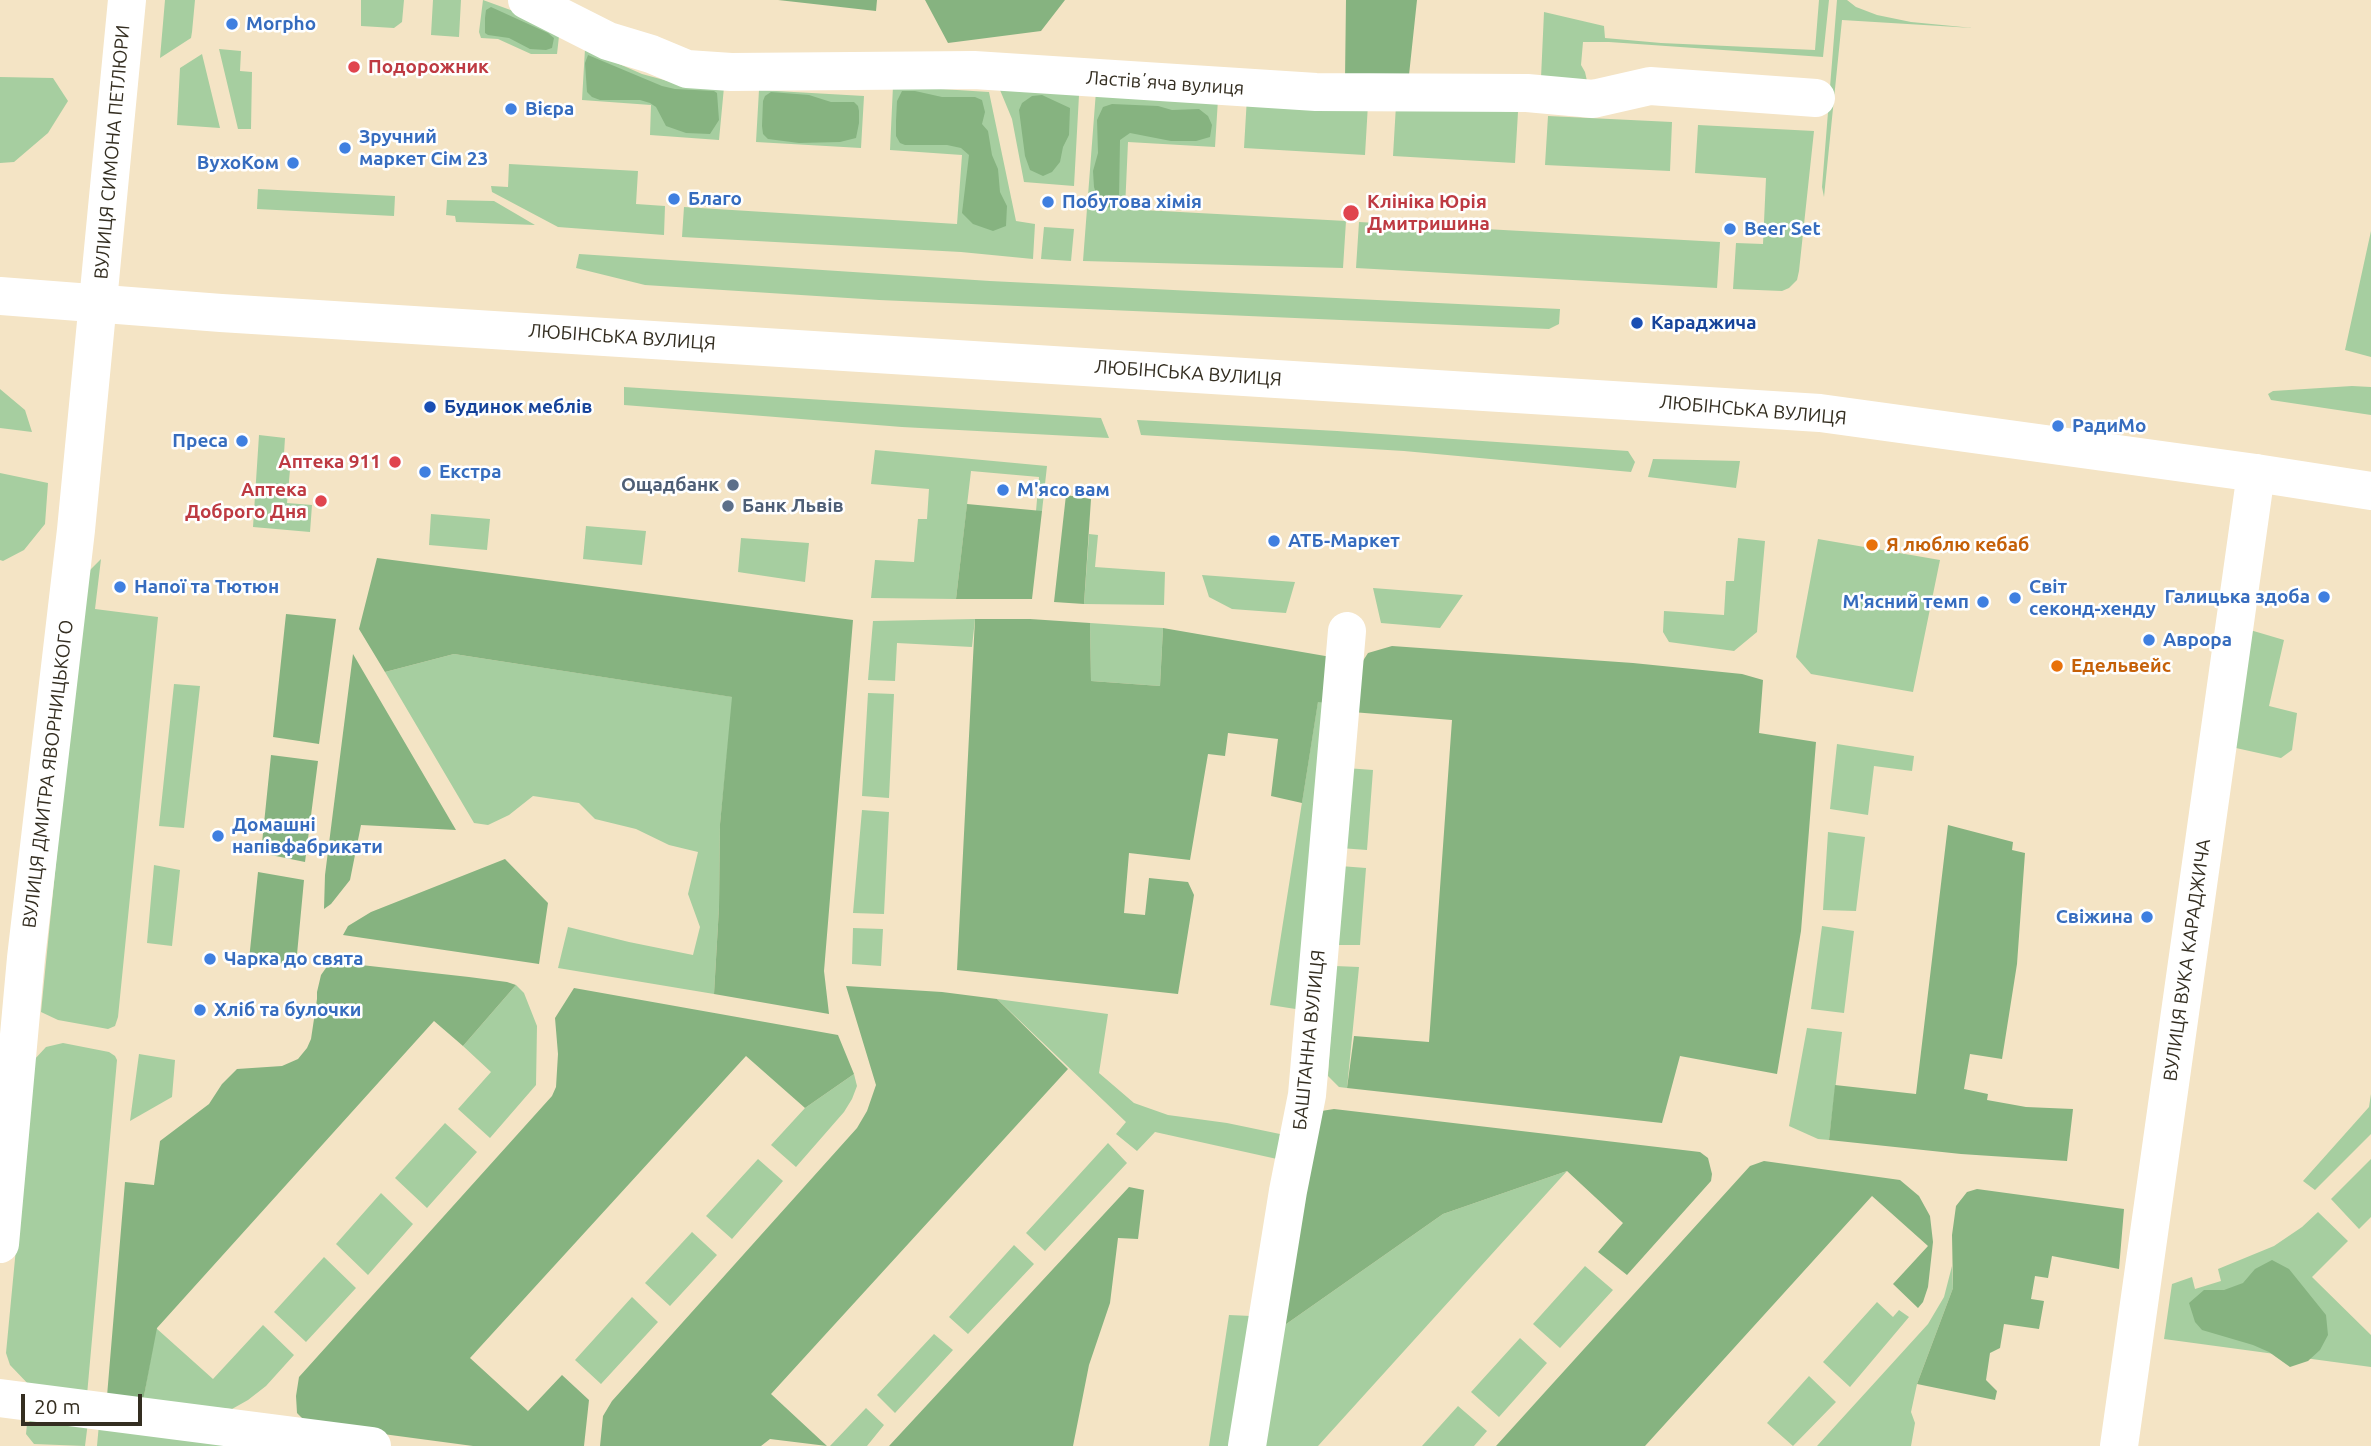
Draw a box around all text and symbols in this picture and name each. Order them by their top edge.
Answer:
place label: Morpho [246,13,316,35]
marker: Morpho [224,16,240,32]
street label: ВУЛИЦЯ СИМОНА ПЕТЛЮРИ [90,24,134,280]
place label: Подорожник [368,56,489,78]
marker: Подорожник [346,59,362,75]
street label: Ластівʼяча вулиця [1085,66,1245,100]
place label: Вієра [525,98,574,120]
marker: Вієра [503,101,519,117]
place label: Зручний маркет Сім 23 [359,126,488,170]
marker: Зручний маркет Сім 23 [337,140,353,156]
place label: ВухоКом [197,152,279,174]
marker: ВухоКом [285,155,301,171]
place label: Благо [688,188,742,210]
marker: Благо [666,191,682,207]
place label: Побутова хімія [1062,191,1202,213]
place label: Клініка Юрія Дмитришина [1367,191,1490,235]
marker: Побутова хімія [1040,194,1056,210]
marker: Клініка Юрія Дмитришина [1341,203,1361,223]
place label: Beer Set [1744,218,1821,240]
marker: Beer Set [1722,221,1738,237]
place label: Караджича [1651,312,1756,334]
marker: Караджича [1629,315,1645,331]
street label: ЛЮБІНСЬКА ВУЛИЦЯ [528,319,716,355]
street label: ЛЮБІНСЬКА ВУЛИЦЯ [1094,355,1282,391]
street label: ЛЮБІНСЬКА ВУЛИЦЯ [1658,390,1848,430]
place label: Будинок меблів [444,396,592,418]
marker: Будинок меблів [422,399,438,415]
place label: РадиМо [2072,415,2146,437]
marker: РадиМо [2050,418,2066,434]
place label: Преса [172,430,228,452]
marker: Преса [234,433,250,449]
place label: Аптека 911 [278,451,381,473]
marker: Аптека 911 [387,454,403,470]
place label: Екстра [439,461,501,483]
marker: Екстра [417,464,433,480]
place label: Ощадбанк [621,474,719,496]
marker: Ощадбанк [725,477,741,493]
place label: Аптека Доброго Дня [185,479,307,523]
place label: М'ясо вам [1017,479,1110,501]
marker: М'ясо вам [995,482,1011,498]
marker: Аптека Доброго Дня [313,493,329,509]
place label: Банк Львів [742,495,844,517]
marker: Банк Львів [720,498,736,514]
place label: АТБ-Маркет [1288,530,1400,552]
marker: АТБ-Маркет [1266,533,1282,549]
place label: Я люблю кебаб [1886,534,2029,556]
marker: Я люблю кебаб [1864,537,1880,553]
place label: Напої та Тютюн [134,576,279,598]
place label: Світ секонд-хенду [2029,576,2156,620]
marker: Напої та Тютюн [112,579,128,595]
place label: Галицька здоба [2164,586,2310,608]
marker: Галицька здоба [2316,589,2332,605]
marker: Світ секонд-хенду [2007,590,2023,606]
place label: М'ясний темп [1842,591,1969,613]
marker: М'ясний темп [1975,594,1991,610]
street label: ВУЛИЦЯ ДМИТРА ЯВОРНИЦЬКОГО [18,619,78,929]
place label: Аврора [2163,629,2232,651]
marker: Аврора [2141,632,2157,648]
place label: Едельвейс [2071,655,2171,677]
marker: Едельвейс [2049,658,2065,674]
place label: Домашні напівфабрикати [232,814,383,858]
marker: Домашні напівфабрикати [210,828,226,844]
street label: ВУЛИЦЯ ВУКА КАРАДЖИЧА [2159,837,2215,1083]
place label: Свіжина [2056,906,2133,928]
marker: Свіжина [2139,909,2155,925]
place label: Чарка до свята [224,948,363,970]
street label: БАШТАННА ВУЛИЦЯ [1288,949,1330,1131]
marker: Чарка до свята [202,951,218,967]
place label: Хліб та булочки [214,999,361,1021]
marker: Хліб та булочки [192,1002,208,1018]
scale bar [24,1380,145,1424]
text: 20 m [34,1394,81,1418]

